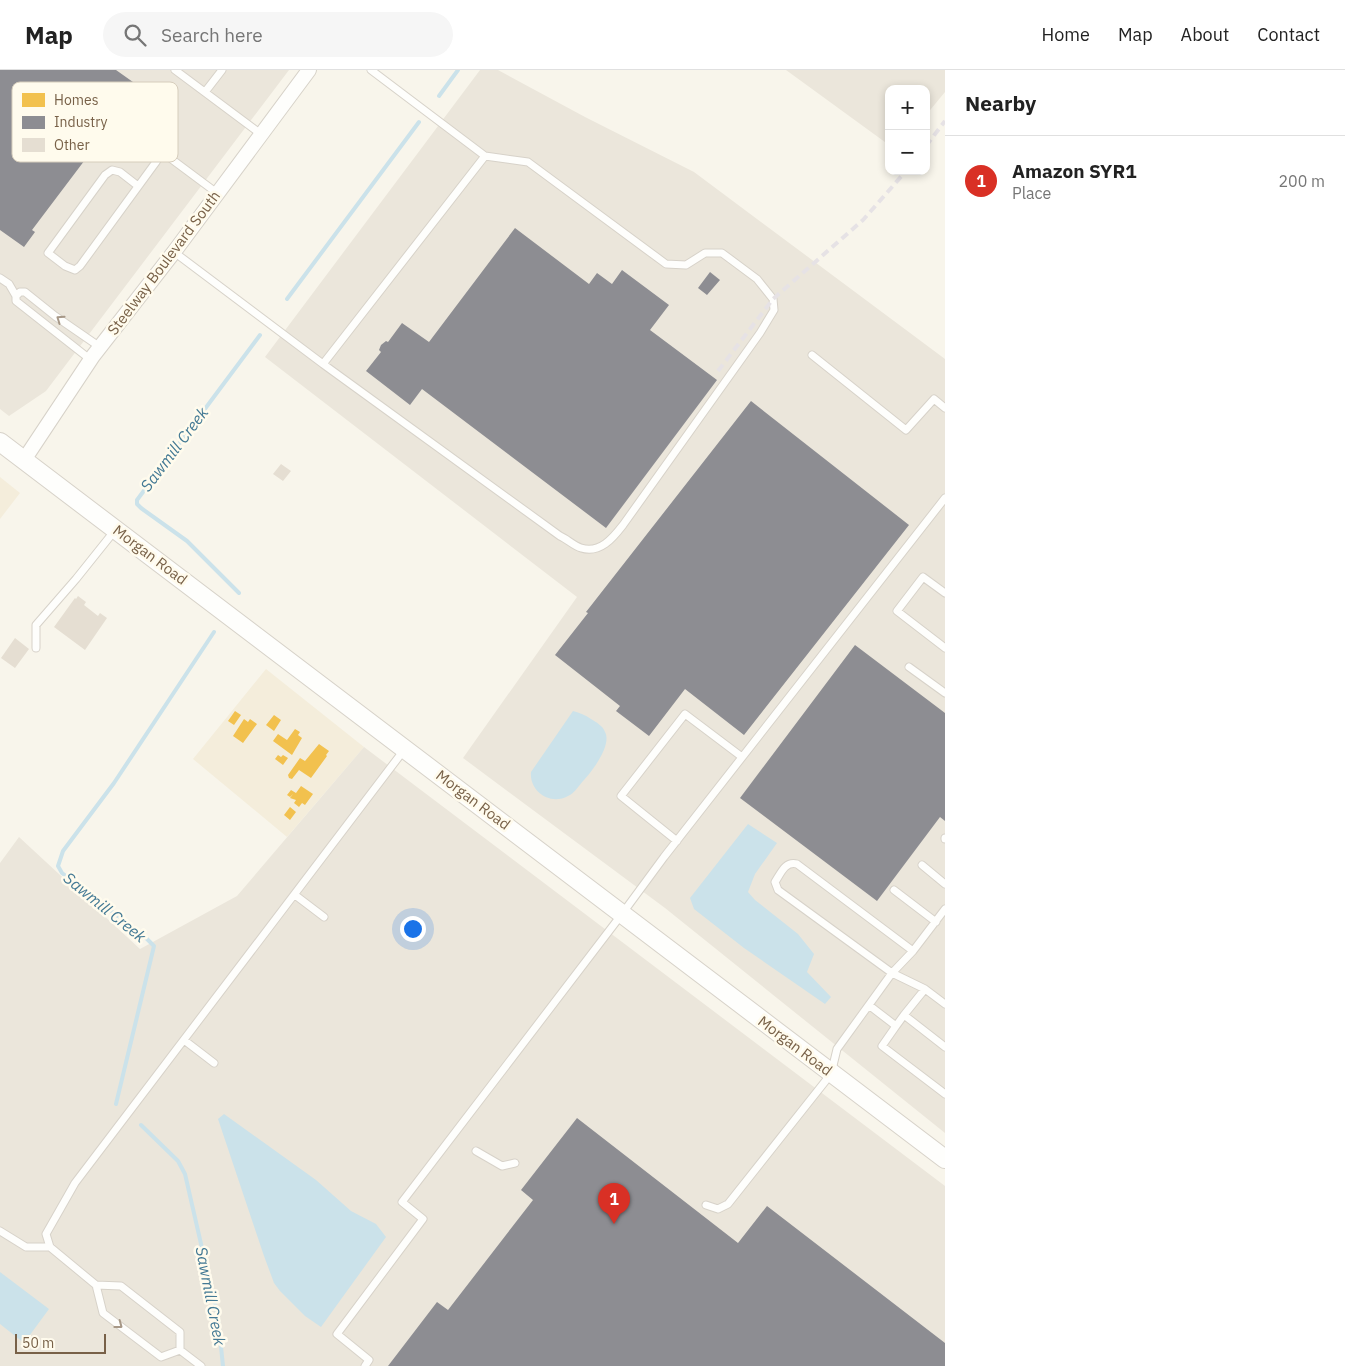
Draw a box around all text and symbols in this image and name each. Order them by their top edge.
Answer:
search box [103,12,453,57]
text: Map [25,19,73,51]
icon: search [121,21,149,49]
text: Search here [161,23,263,47]
text: Home [1042,23,1090,46]
text: Map [1118,23,1153,46]
text: About [1181,23,1229,46]
text: Contact [1257,23,1320,46]
legend [12,82,178,162]
map controls [885,85,930,175]
button: + [885,85,930,130]
text: Nearby [965,89,1036,117]
text: Homes [54,91,99,109]
text: Industry [54,113,108,131]
button: − [885,130,930,175]
text: Other [54,136,90,154]
text: Amazon SYR1 [1012,159,1137,183]
text: 1 [976,171,986,191]
text: 200 m [1278,171,1325,191]
text: Place [1012,183,1051,203]
street label: Steelway Boulevard South [103,187,224,339]
one-way arrow [56,316,66,325]
water label: Sawmill Creek [136,402,213,495]
street label: Morgan Road [109,520,191,589]
street label: Morgan Road [432,765,514,834]
water label: Sawmill Creek [60,868,151,947]
your location [400,916,426,942]
street label: Morgan Road [754,1011,836,1080]
pin: 1 [598,1183,630,1224]
water label: Sawmill Creek [192,1245,231,1348]
one-way arrow [113,1319,123,1328]
scale bar [15,1331,106,1354]
text: 50 m [22,1334,54,1352]

